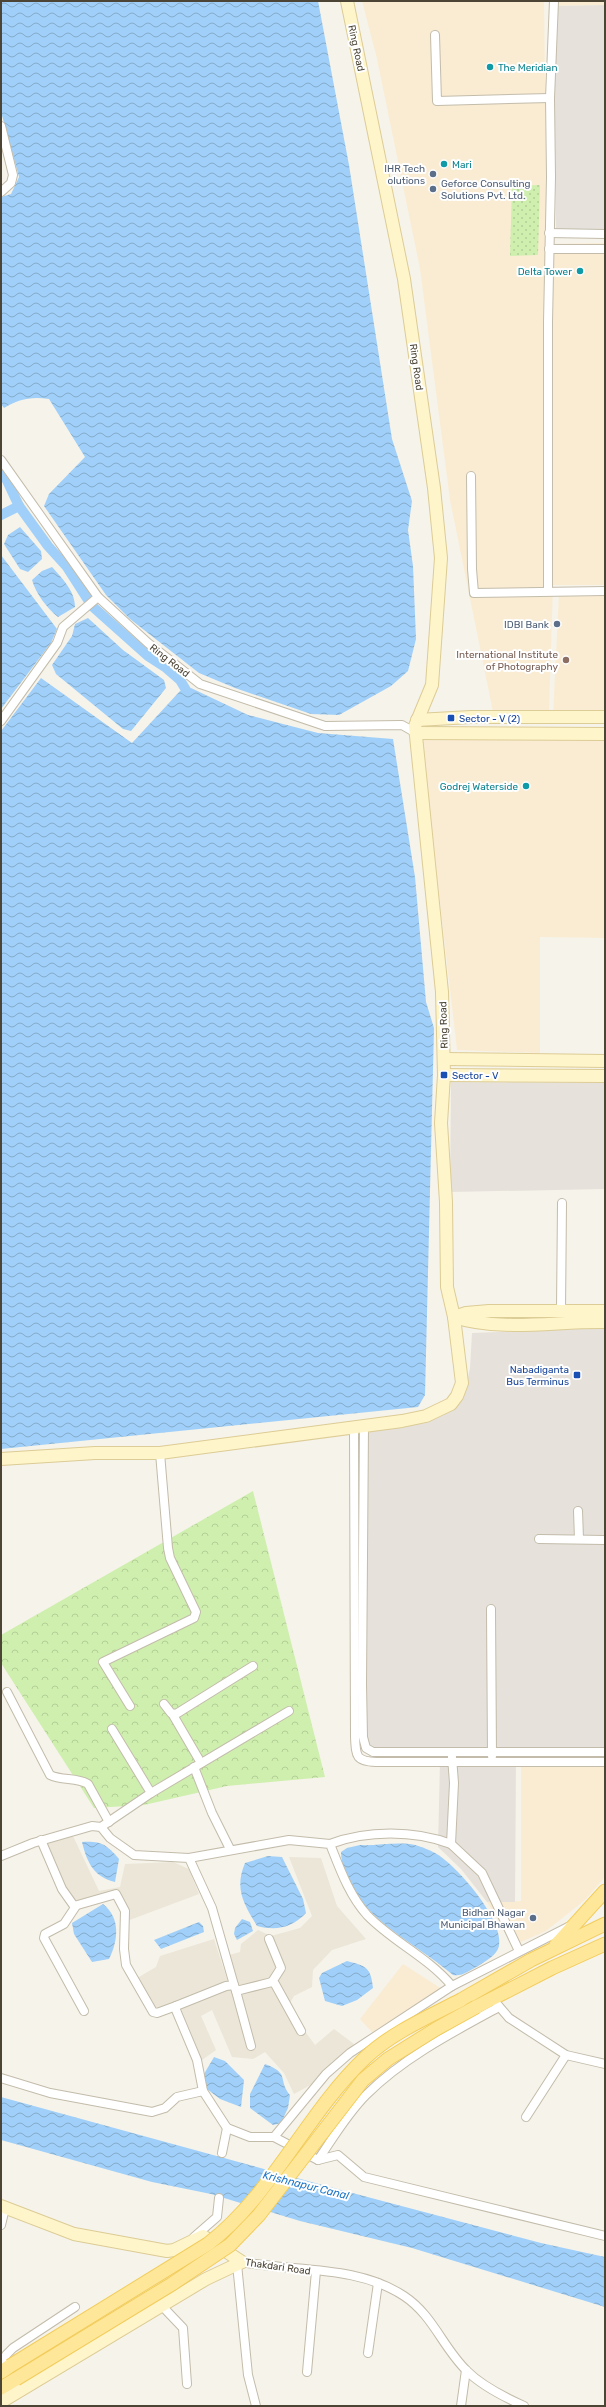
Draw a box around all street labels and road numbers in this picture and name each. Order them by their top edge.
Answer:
street label: Ring Road [345,24,367,73]
street label: Ring Road [407,343,425,391]
street label: Ring Road [147,642,192,680]
street label: Ring Road [437,1001,451,1049]
street label: Thakdari Road [244,2256,311,2278]

